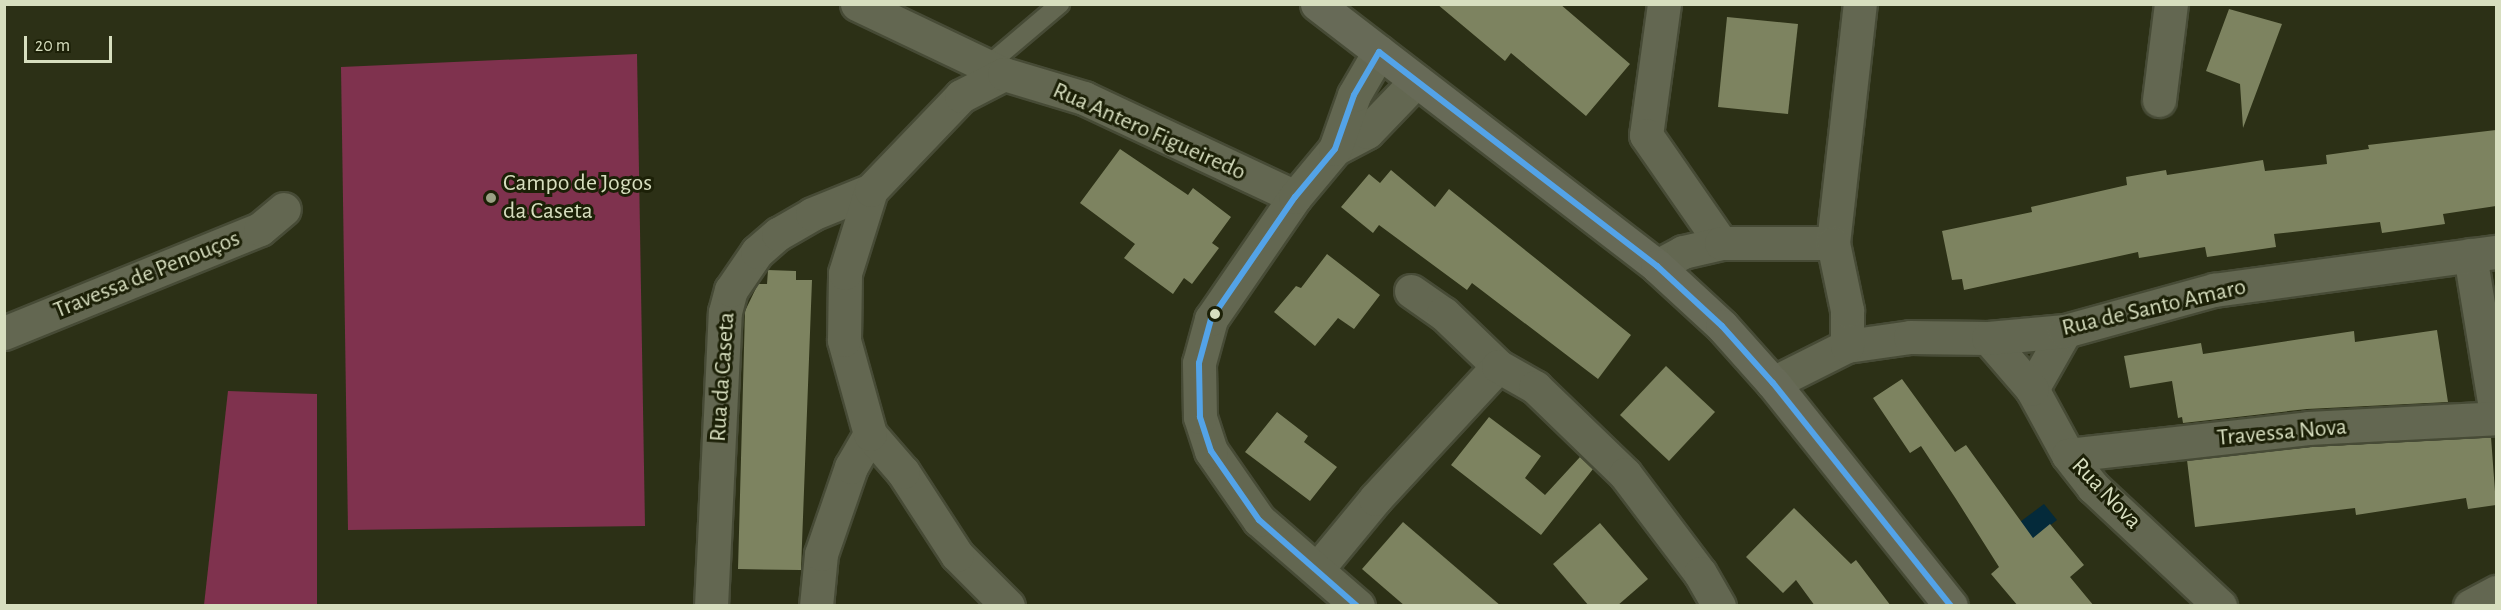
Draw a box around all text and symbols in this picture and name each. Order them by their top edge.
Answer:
scale bar [27,24,116,62]
text: 20 m [35,37,70,55]
street label: Rua Antero Figueiredo [1048,77,1250,187]
place label: Campo de Jogos da Caseta [503,170,652,226]
marker: Campo de Jogos da Caseta [484,191,498,205]
street label: Travessa de Penouços [50,224,244,326]
street label: Rua de Santo Amaro [2059,273,2249,343]
unlabelled marker [1209,308,1221,320]
street label: Rua da Caseta [704,311,742,443]
street label: Travessa Nova [2216,413,2348,453]
street label: Rua Nova [2065,452,2147,536]

